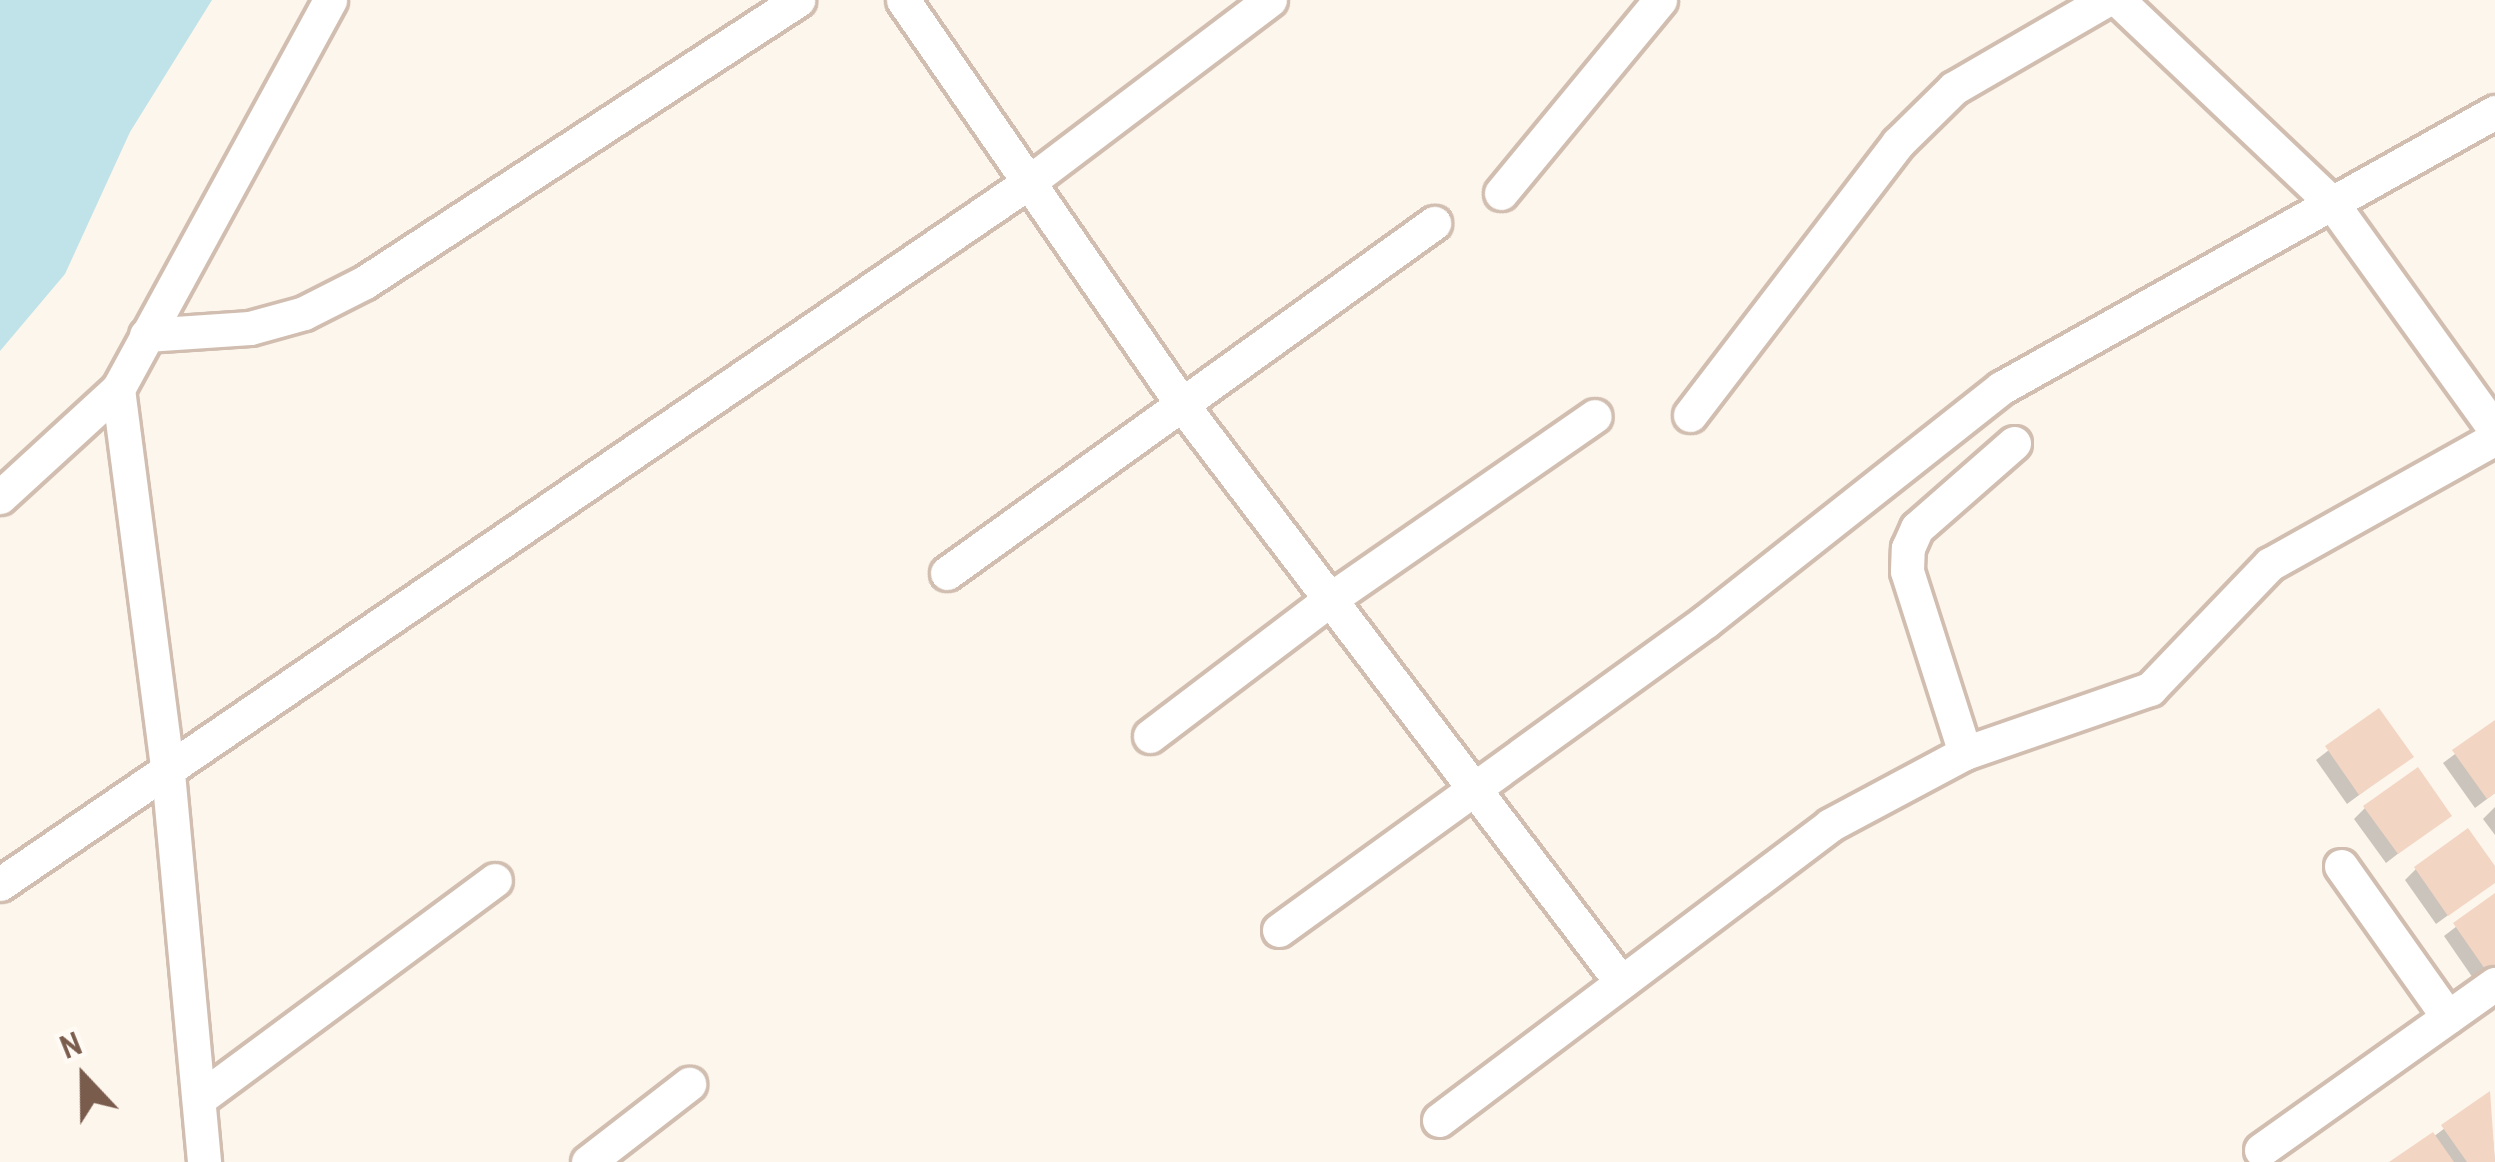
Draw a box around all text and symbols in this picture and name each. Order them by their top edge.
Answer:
north arrow [24,1018,144,1138]
text: N [53,1021,88,1069]

